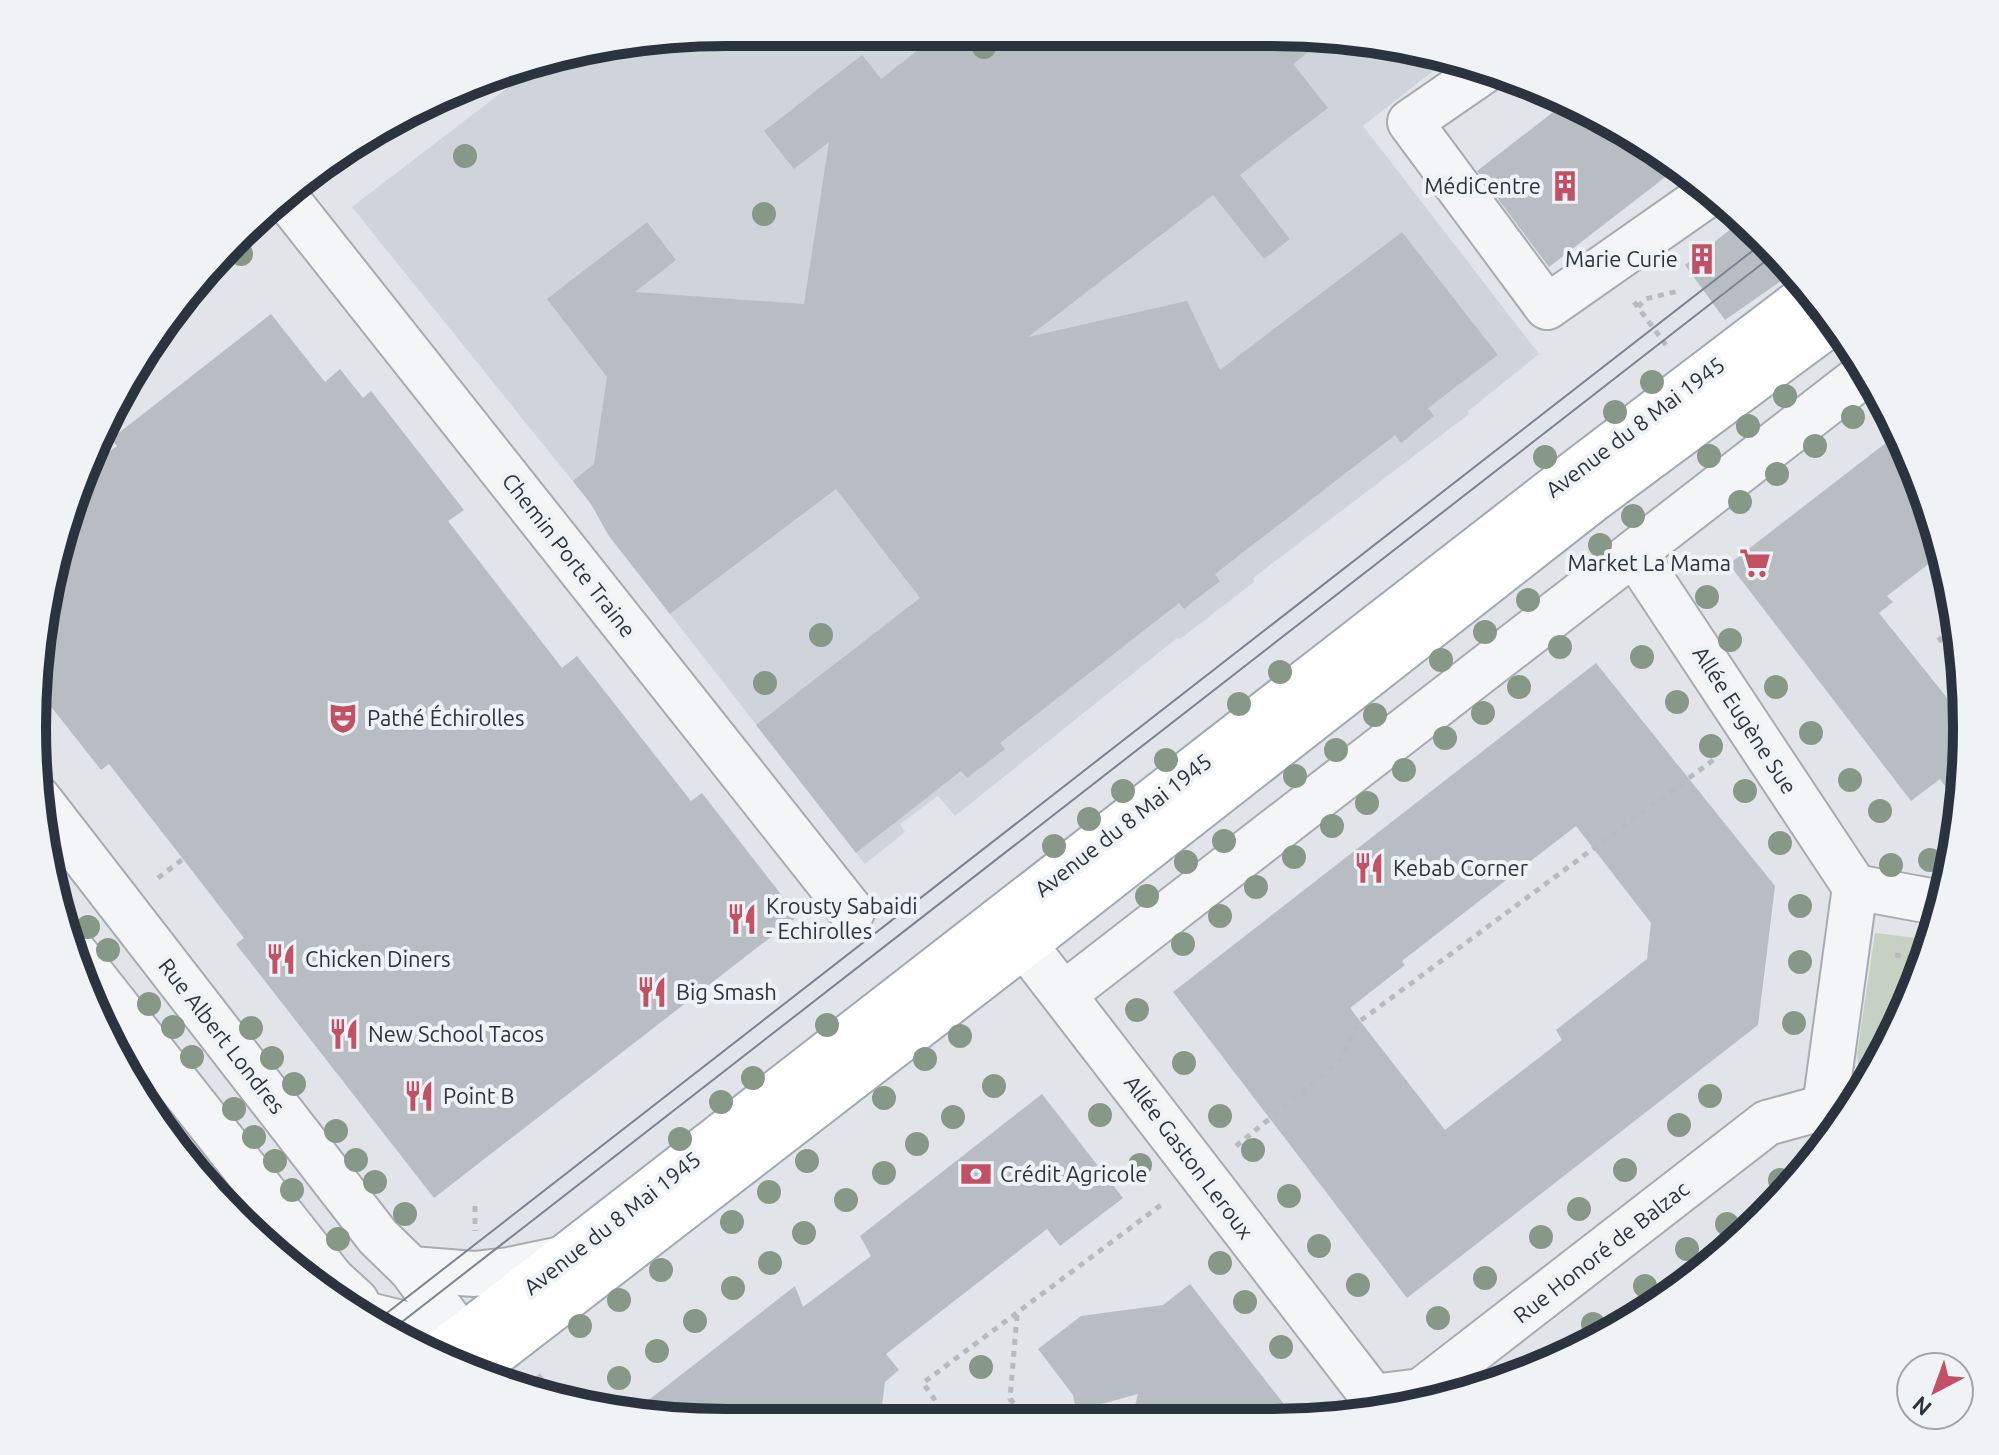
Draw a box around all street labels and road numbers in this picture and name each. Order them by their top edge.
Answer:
street label: Avenue du 8 Mai 1945 [1540,351,1729,502]
street label: Chemin Porte Traine [498,468,641,642]
street label: Allée Eugène Sue [1688,641,1802,798]
street label: Avenue du 8 Mai 1945 [1029,748,1216,901]
street label: Rue Albert Londres [154,953,291,1118]
street label: Allée Gaston Leroux [1120,1070,1259,1243]
street label: Avenue du 8 Mai 1945 [518,1146,705,1299]
street label: Rue Honoré de Balzac [1508,1175,1693,1328]

